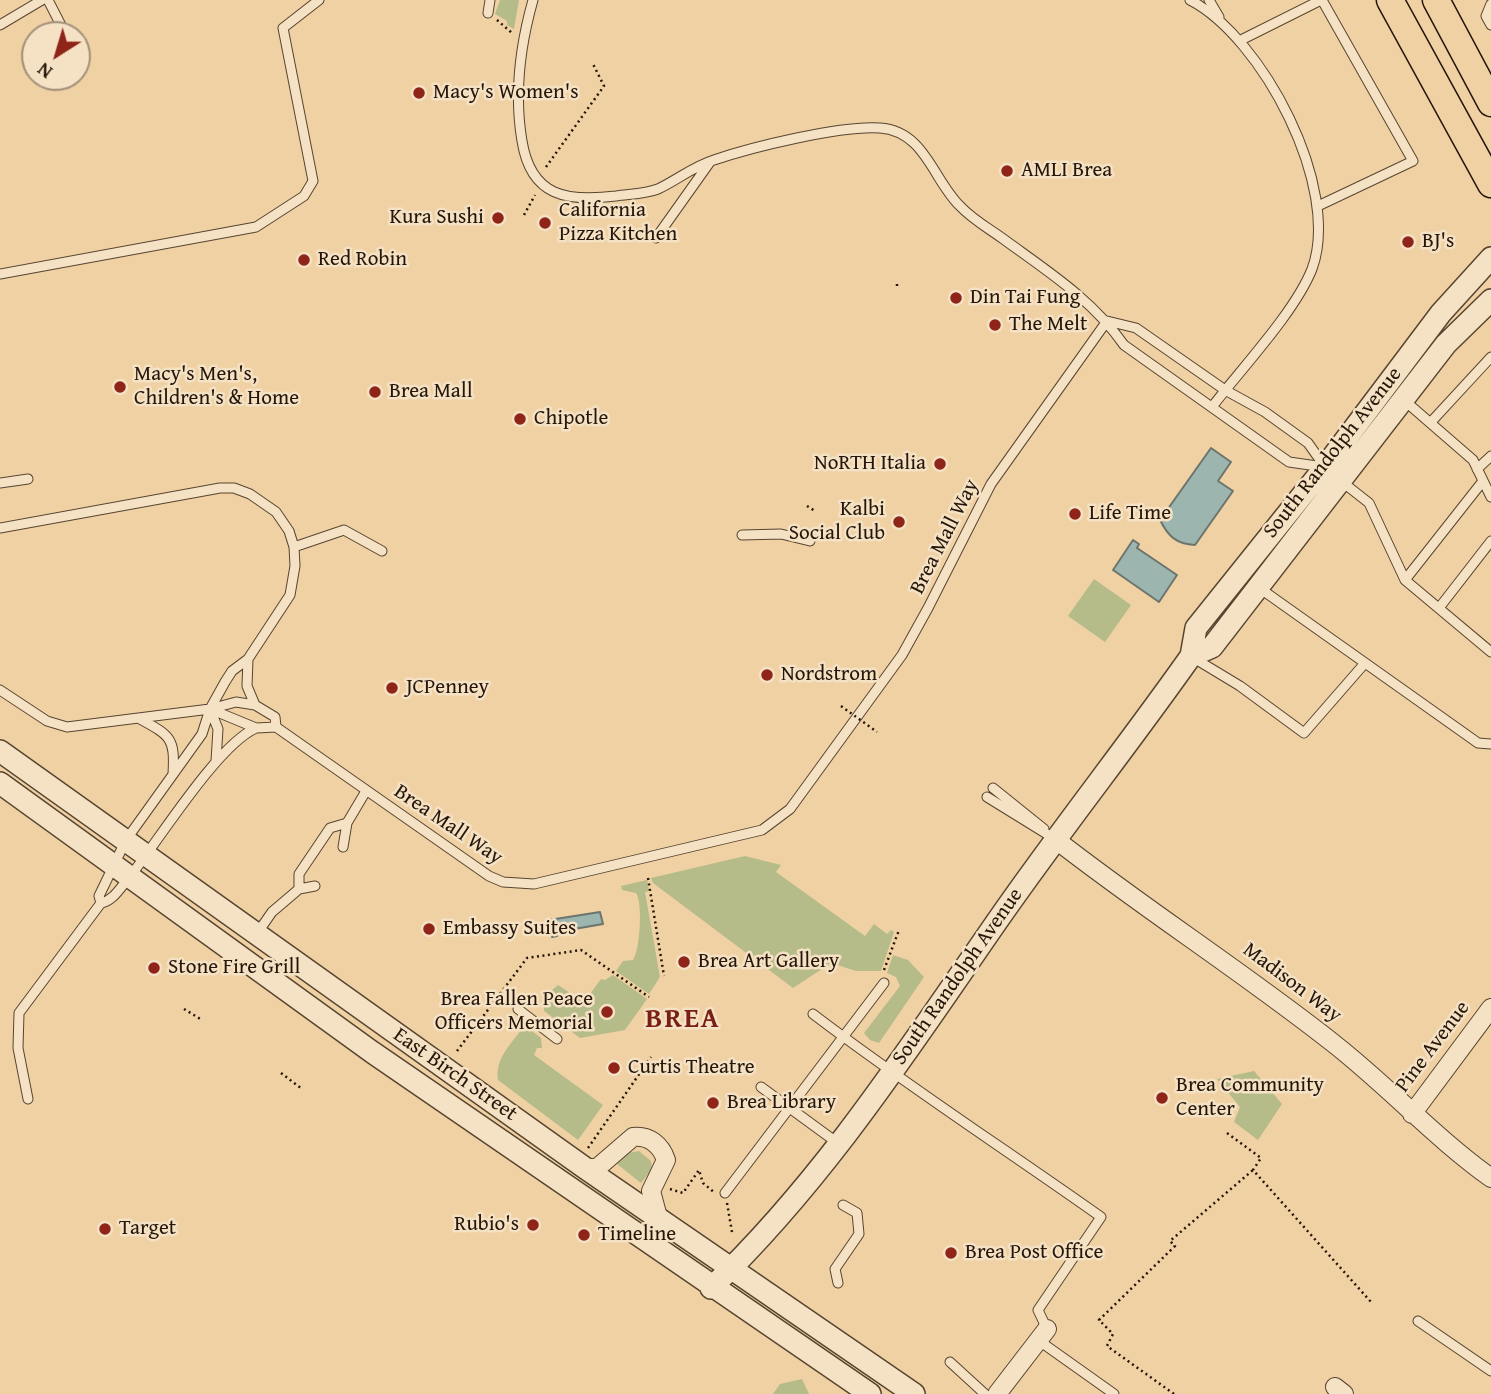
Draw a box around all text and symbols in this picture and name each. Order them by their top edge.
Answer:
north arrow [21,21,91,91]
text: N [31,56,58,86]
place label: Macy's Women's [433,80,579,106]
marker: Macy's Women's [411,85,427,101]
place label: AMLI Brea [1021,158,1112,184]
marker: AMLI Brea [999,163,1015,179]
place label: California Pizza Kitchen [559,198,677,248]
place label: Kura Sushi [390,205,484,231]
marker: Kura Sushi [490,210,506,226]
marker: California Pizza Kitchen [537,215,553,231]
place label: BJ's [1422,229,1454,255]
marker: BJ's [1400,234,1416,250]
place label: Red Robin [318,247,407,273]
marker: Red Robin [296,252,312,268]
place label: Din Tai Fung [970,285,1080,311]
marker: Din Tai Fung [948,290,964,306]
place label: The Melt [1009,312,1087,338]
marker: The Melt [987,317,1003,333]
place label: Macy's Men's, Children's & Home [134,362,299,412]
street label: South Randolph Avenue [1258,362,1408,544]
marker: Macy's Men's, Children's & Home [112,379,128,395]
place label: Brea Mall [389,379,473,405]
marker: Brea Mall [367,384,383,400]
place label: Chipotle [534,406,608,432]
marker: Chipotle [512,411,528,427]
place label: NoRTH Italia [814,451,926,477]
marker: NoRTH Italia [932,456,948,472]
street label: Brea Mall Way [905,475,985,599]
place label: Kalbi Social Club [789,497,885,547]
place label: Life Time [1089,501,1171,527]
marker: Life Time [1067,506,1083,522]
marker: Kalbi Social Club [891,514,907,530]
place label: Nordstrom [781,662,877,688]
marker: Nordstrom [759,667,775,683]
place label: JCPenney [406,675,489,701]
marker: JCPenney [384,680,400,696]
street label: Brea Mall Way [389,779,507,871]
street label: South Randolph Avenue [887,884,1029,1070]
place label: Embassy Suites [443,916,576,942]
marker: Embassy Suites [421,921,437,937]
street label: Madison Way [1238,938,1346,1028]
place label: Brea Art Gallery [698,949,839,975]
marker: Brea Art Gallery [676,954,692,970]
place label: Stone Fire Grill [168,955,300,981]
marker: Stone Fire Grill [146,960,162,976]
place label: Brea Fallen Peace Officers Memorial [435,987,593,1037]
street label: Pine Avenue [1390,996,1476,1098]
district label: BREA [646,1003,720,1037]
marker: Brea Fallen Peace Officers Memorial [599,1004,615,1020]
street label: East Birch Street [388,1023,522,1127]
place label: Curtis Theatre [628,1055,755,1081]
marker: Curtis Theatre [606,1060,622,1076]
place label: Brea Community Center [1176,1073,1324,1123]
place label: Brea Library [727,1090,836,1116]
marker: Brea Community Center [1154,1090,1170,1106]
marker: Brea Library [705,1095,721,1111]
place label: Rubio's [454,1212,519,1238]
place label: Target [119,1216,176,1242]
marker: Rubio's [525,1217,541,1233]
marker: Target [97,1221,113,1237]
place label: Timeline [598,1222,676,1248]
marker: Timeline [576,1227,592,1243]
place label: Brea Post Office [965,1240,1103,1266]
marker: Brea Post Office [943,1245,959,1261]

